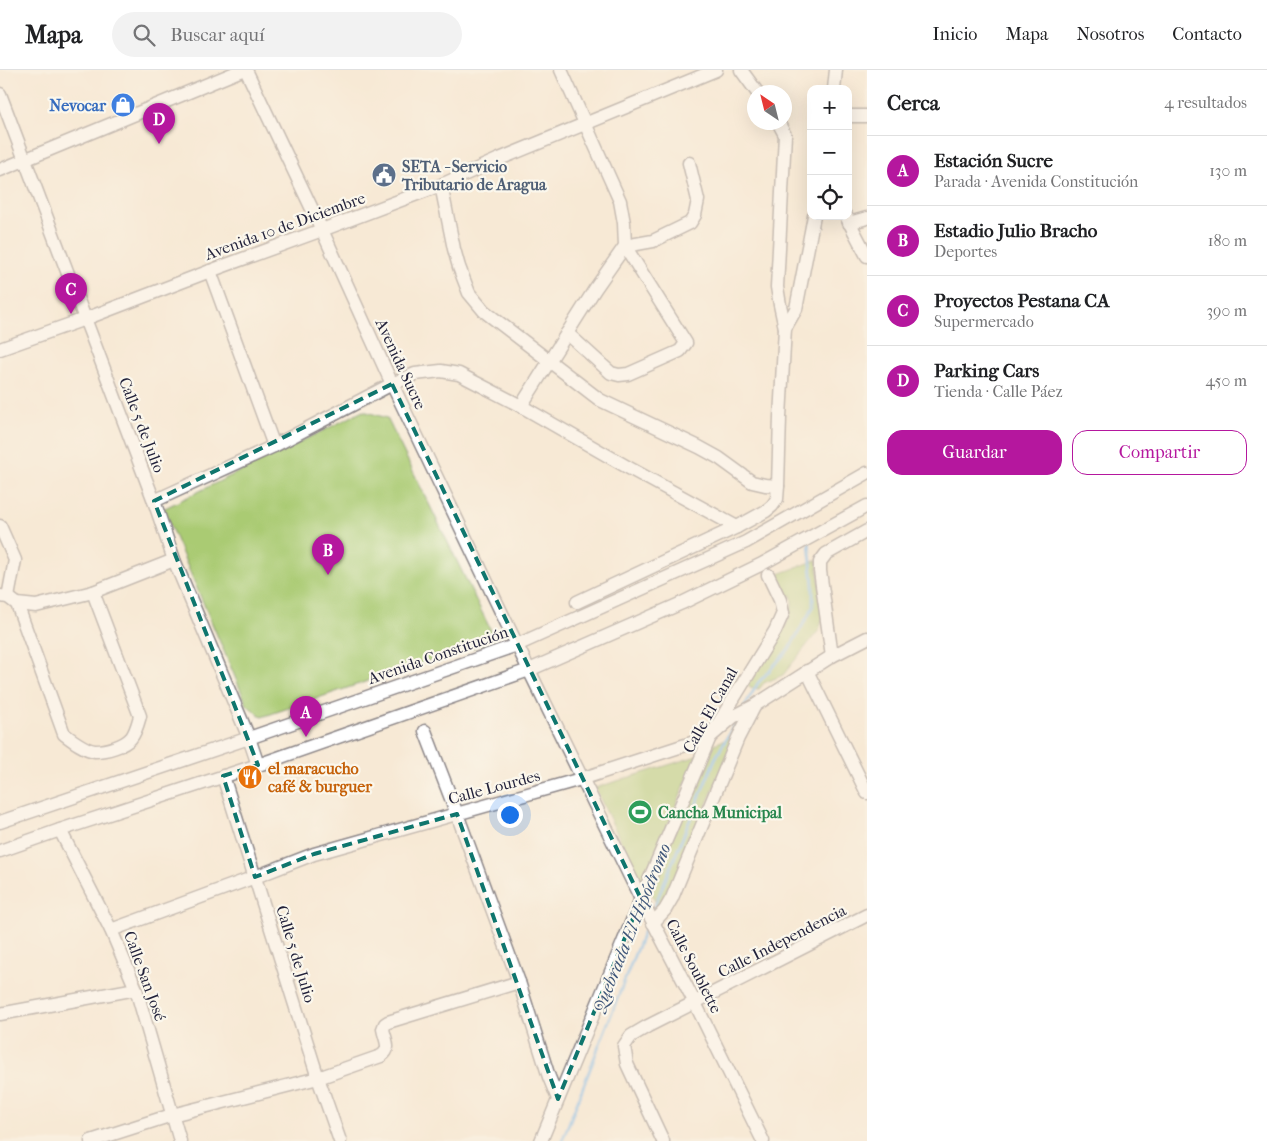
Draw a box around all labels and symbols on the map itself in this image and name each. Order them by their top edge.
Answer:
north arrow [747,85,792,130]
shop icon: Nevocar [110,92,136,118]
place label: Nevocar [49,96,107,115]
pin: D [143,103,175,144]
place label: SETA - Servicio Tributario de Aragua [401,157,547,195]
public building icon: SETA - Servicio Tributario de Aragua [371,162,397,188]
street label: Avenida 10 de Diciembre [201,188,368,264]
pin: C [55,273,87,314]
street label: Avenida Sucre [371,315,430,412]
street label: Calle 5 de Julio [115,375,169,475]
pin: B [312,534,344,575]
street label: Avenida Constitución [364,622,511,688]
street label: Calle El Canal [679,663,742,756]
pin: A [290,696,322,737]
place label: el maracucho café & burguer [268,759,373,797]
restaurant icon: el maracucho café & burguer [237,764,263,790]
street label: Calle Lourdes [446,766,542,808]
sports icon: Cancha Municipal [627,799,653,825]
your location [497,802,523,828]
place label: Cancha Municipal [658,803,782,823]
water label: Quebrada El Hipódromo [588,840,676,1016]
street label: Calle Independencia [715,900,850,982]
street label: Calle 5 de Julio [272,903,320,1005]
street label: Calle Soublette [662,916,726,1016]
street label: Calle San José [120,928,170,1024]

